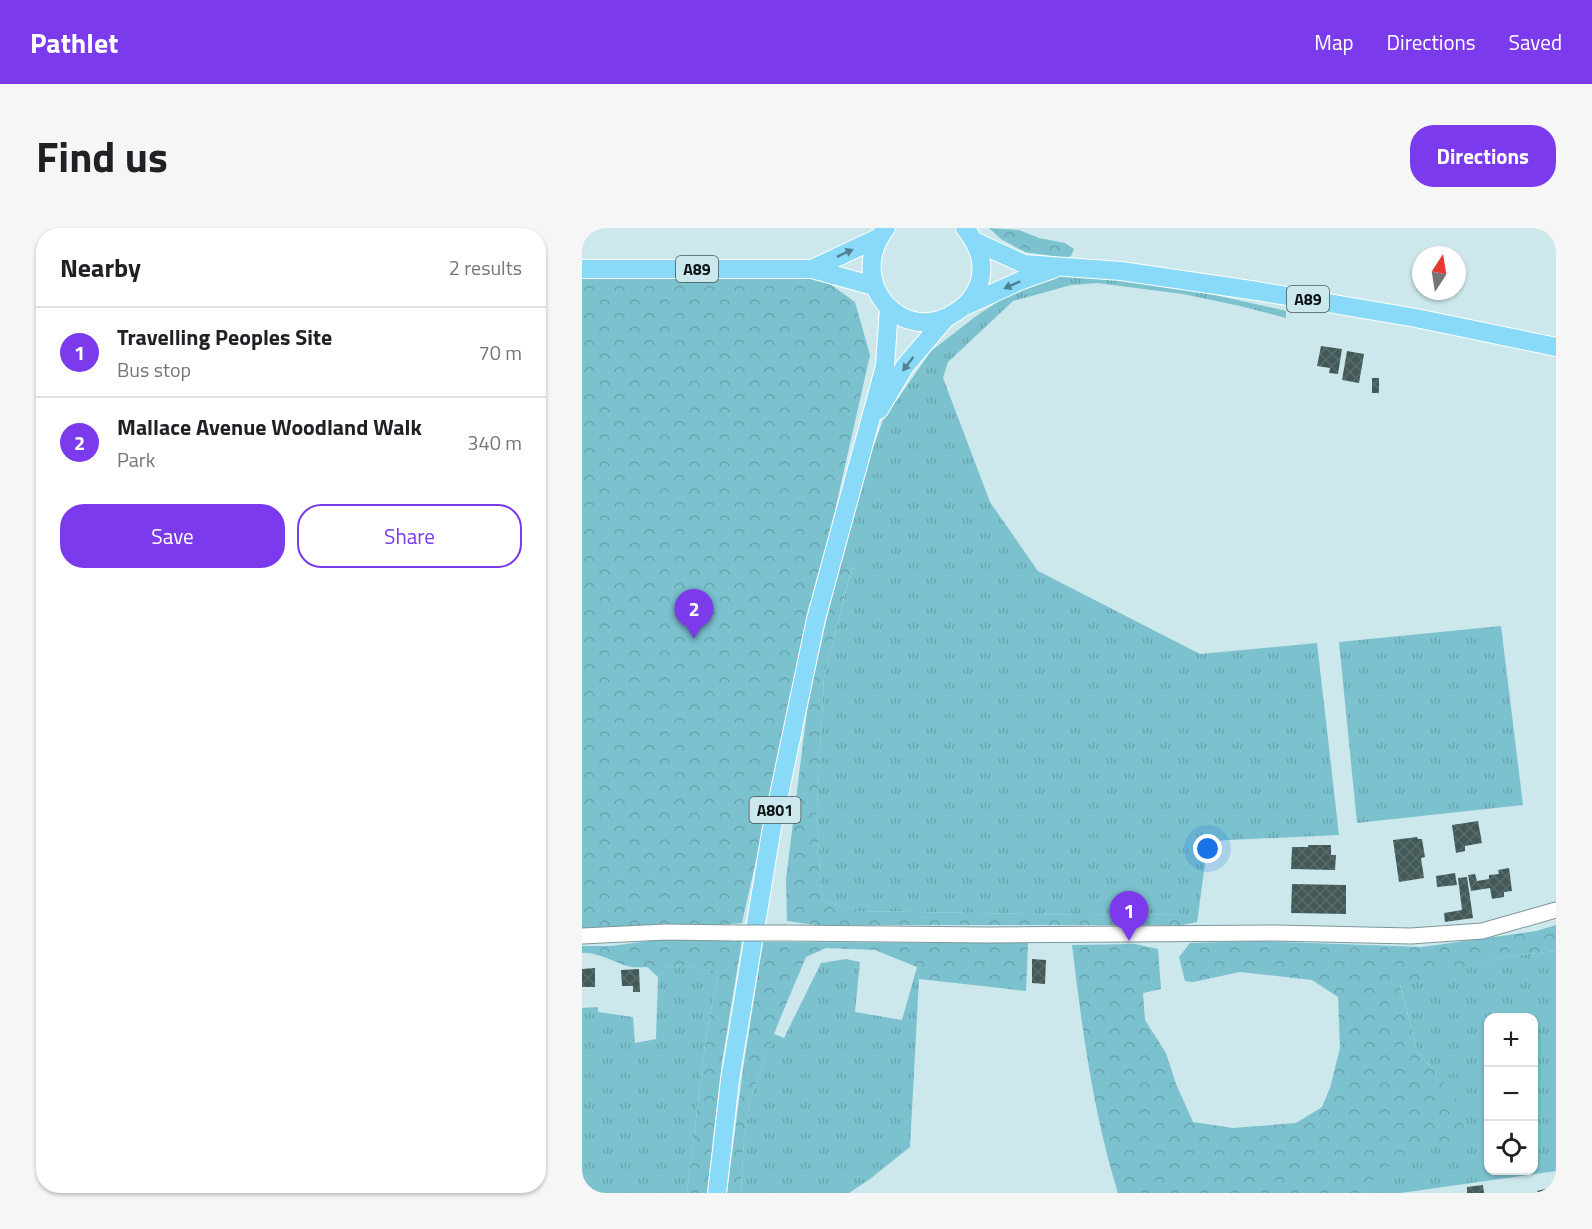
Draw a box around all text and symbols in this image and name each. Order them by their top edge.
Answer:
text: Pathlet [30,21,118,64]
text: Map [1314,26,1354,58]
text: Directions [1387,26,1476,58]
text: Saved [1509,26,1562,58]
text: Find us [36,124,168,188]
button: Directions [1410,125,1556,187]
north arrow [1412,246,1466,300]
text: Nearby [60,248,141,287]
one-way arrow [837,249,854,258]
text: 2 results [449,252,522,283]
road number: A89 [676,256,718,282]
one-way arrow [1002,280,1020,290]
road number: A89 [1287,286,1329,312]
text: Travelling Peoples Site [117,320,332,354]
text: 1 [74,337,85,368]
text: 70 m [478,337,522,368]
text: Bus stop [117,354,191,385]
one-way arrow [902,357,914,372]
text: Mallace Avenue Woodland Walk [117,410,422,444]
text: 2 [74,427,85,458]
text: 340 m [467,427,522,458]
text: Park [117,444,155,475]
button: Save [60,504,285,568]
button: Share [297,504,522,568]
pin: 2 [674,590,714,639]
road number: A801 [750,797,800,823]
your location [1193,834,1222,863]
pin: 1 [1110,892,1148,941]
map controls [1484,1013,1538,1175]
button: + [1484,1013,1538,1067]
button: − [1484,1067,1538,1121]
button: locate [1484,1121,1538,1175]

